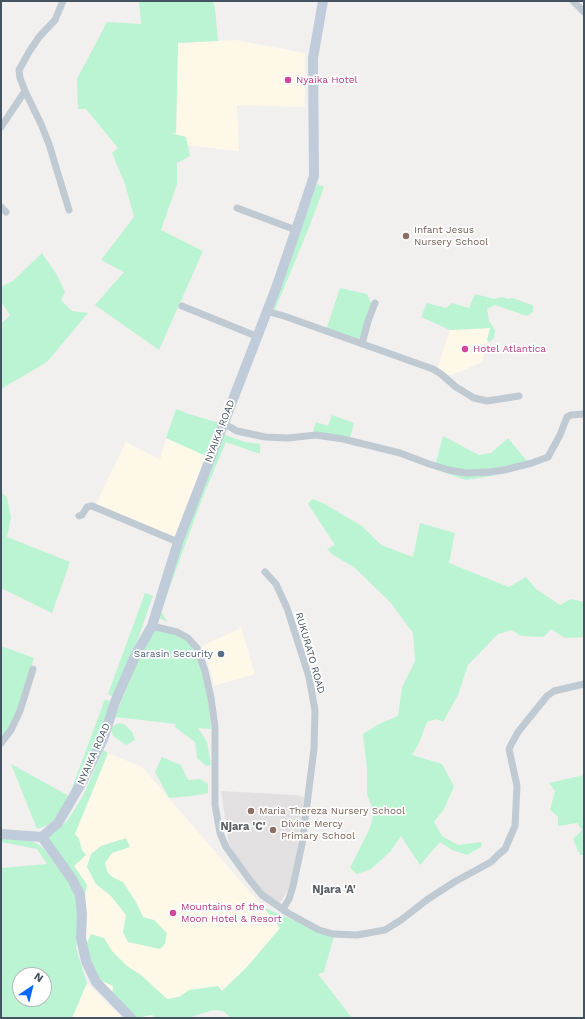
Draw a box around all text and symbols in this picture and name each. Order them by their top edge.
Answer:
place label: Nyaika Hotel [296,74,358,86]
marker: Nyaika Hotel [283,75,293,85]
place label: Infant Jesus Nursery School [414,224,488,248]
marker: Infant Jesus Nursery School [401,231,411,241]
place label: Hotel Atlantica [473,343,546,355]
marker: Hotel Atlantica [460,344,470,354]
street label: NYAIKA ROAD [203,398,237,464]
street label: RUKURATO ROAD [293,611,327,695]
place label: Sarasin Security [134,648,213,660]
marker: Sarasin Security [216,649,226,659]
street label: NYAIKA ROAD [75,721,113,787]
place label: Maria Thereza Nursery School [259,805,405,817]
marker: Maria Thereza Nursery School [246,806,256,816]
place label: Divine Mercy Primary School [281,818,355,842]
district label: Njara 'C' [221,820,265,834]
marker: Divine Mercy Primary School [268,825,278,835]
district label: Njara 'A' [312,883,356,897]
place label: Mountains of the Moon Hotel & Resort [181,901,282,924]
marker: Mountains of the Moon Hotel & Resort [168,908,178,918]
north arrow [12,967,52,1007]
text: N [32,970,46,985]

